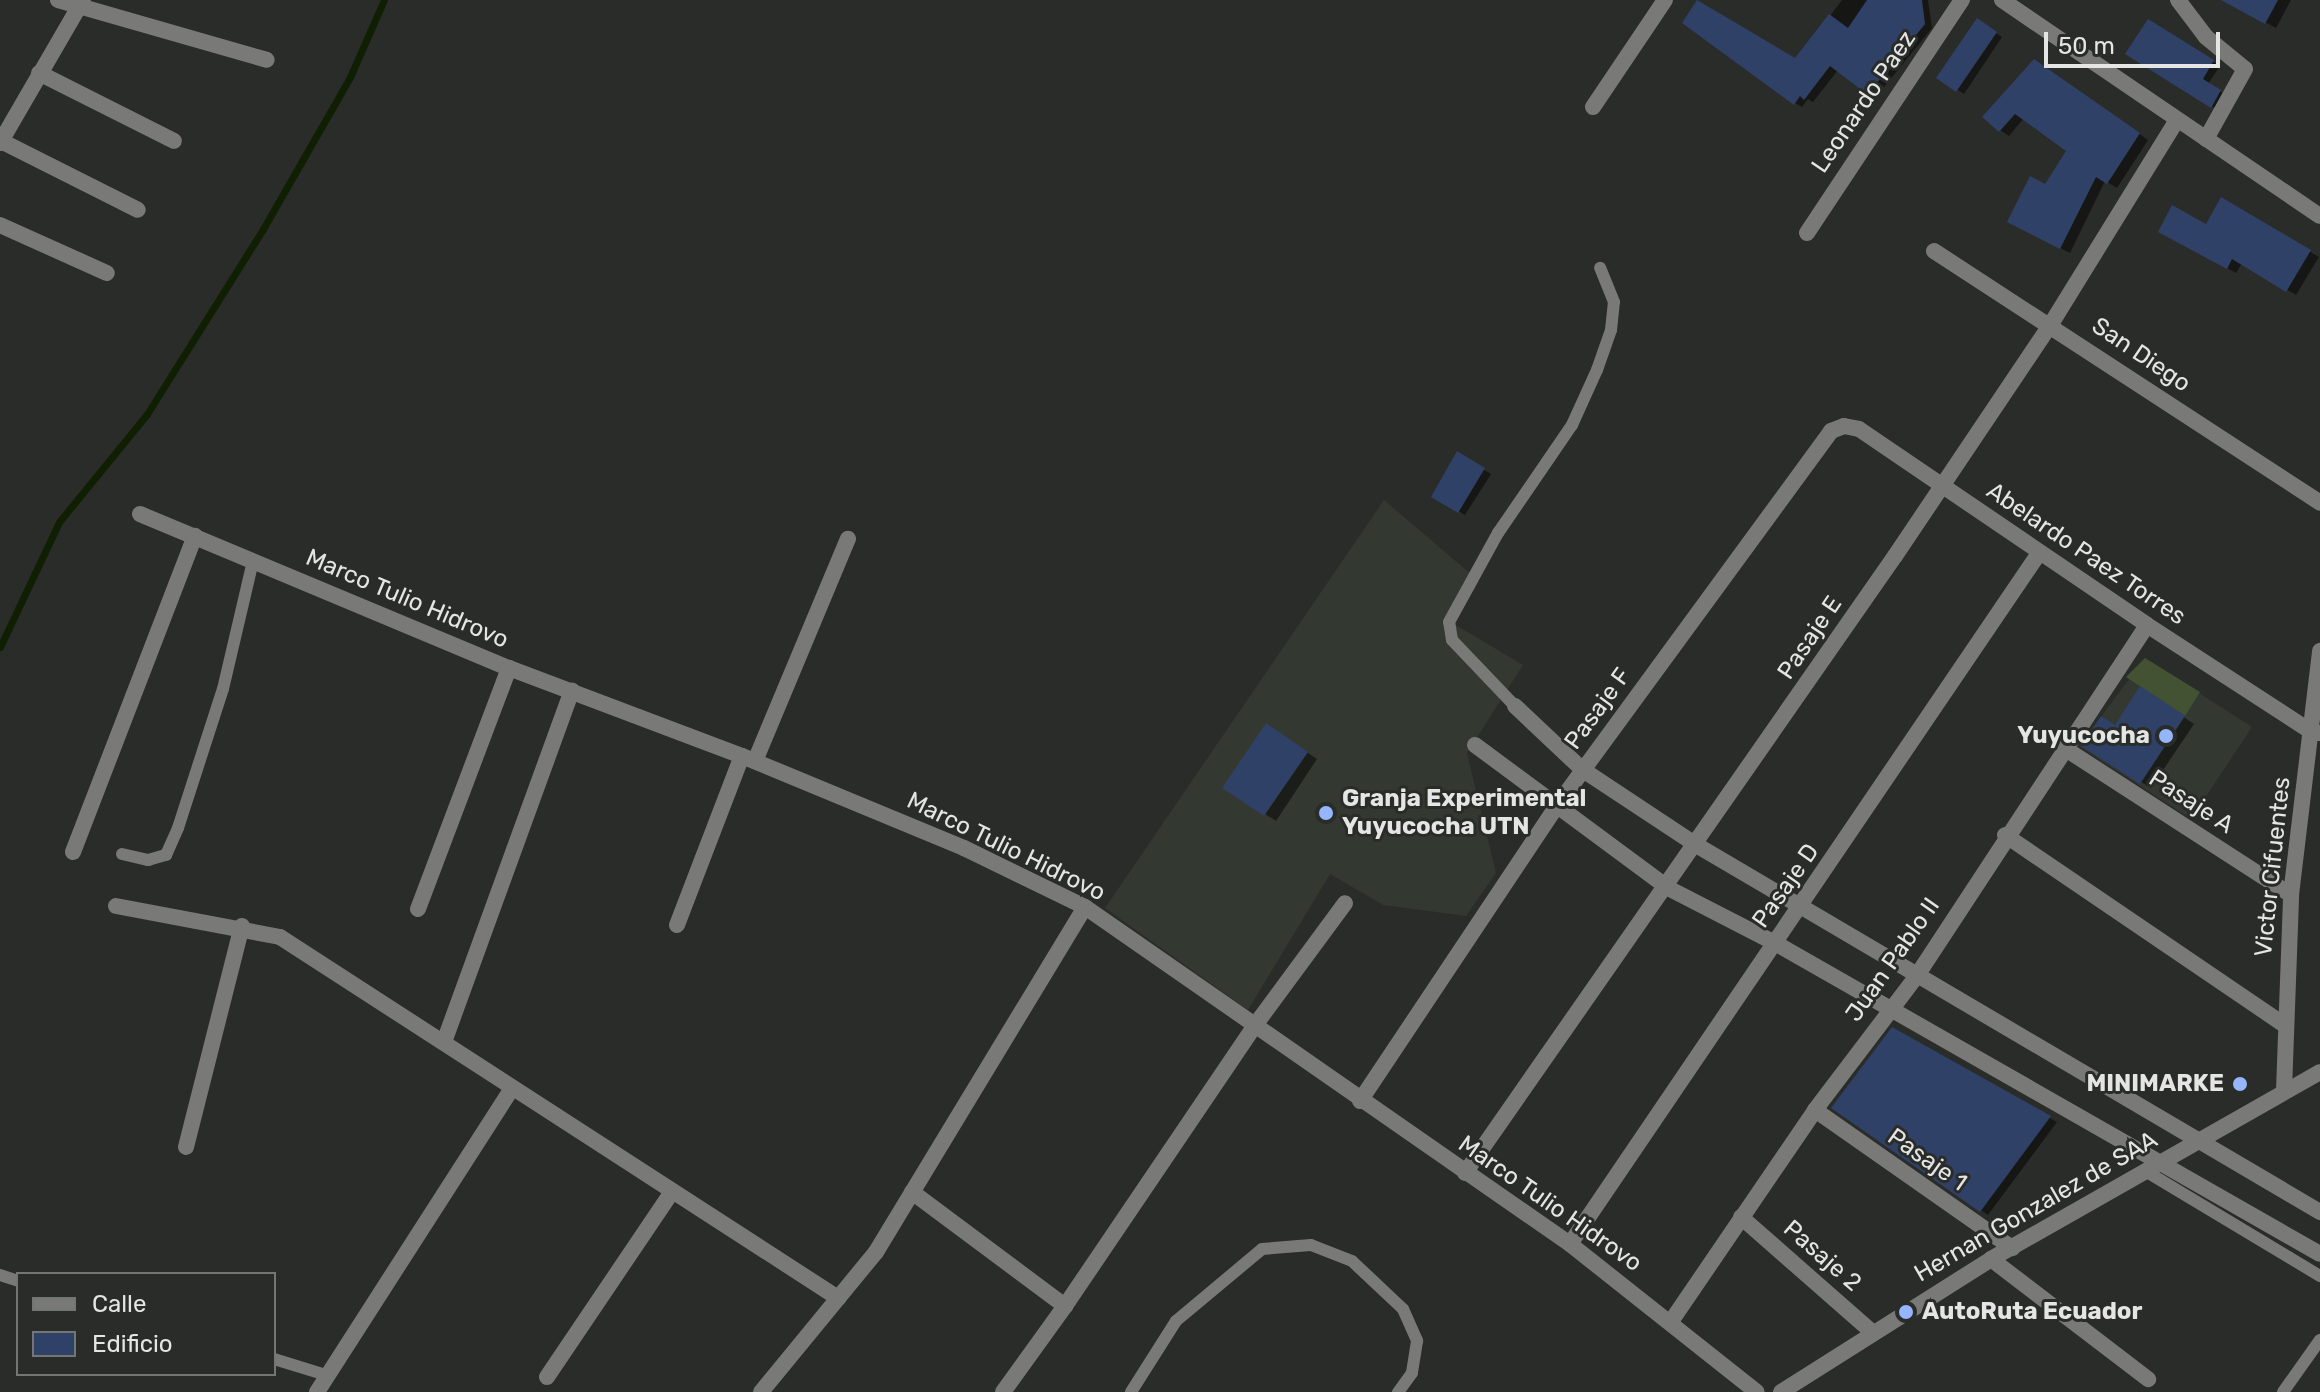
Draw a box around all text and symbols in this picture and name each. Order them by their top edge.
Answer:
scale bar [2048,16,2224,66]
street label: Leonardo Paez [1806,25,1922,179]
text: 50 m [2058,32,2115,60]
street label: San Diego [2086,312,2196,398]
street label: Abelardo Paez Torres [1981,476,2191,632]
street label: Marco Tulio Hidrovo [301,543,513,655]
street label: Pasaje E [1772,591,1848,685]
street label: Pasaje F [1559,663,1637,755]
place label: Yuyucocha [2017,722,2150,750]
marker: Yuyucocha [2157,727,2175,745]
street label: Pasaje A [2143,764,2239,840]
street label: Victor Cifuentes [2249,775,2297,959]
place label: Granja Experimental Yuyucocha UTN [1342,785,1586,841]
street label: Marco Tulio Hidrovo [902,786,1110,908]
marker: Granja Experimental Yuyucocha UTN [1317,804,1335,822]
street label: Pasaje D [1747,838,1825,934]
street label: Juan Pablo II [1840,893,1946,1027]
place label: MINIMARKE [2086,1070,2224,1098]
marker: MINIMARKE [2231,1075,2249,1093]
street label: Pasaje 1 [1882,1122,1972,1198]
street label: Hernan Gonzalez de SAA [1909,1126,2163,1288]
street label: Marco Tulio Hidrovo [1452,1130,1648,1278]
street label: Pasaje 2 [1777,1214,1867,1298]
legend [16,1272,276,1376]
text: Calle [92,1290,146,1318]
place label: AutoRuta Ecuador [1922,1298,2142,1326]
marker: AutoRuta Ecuador [1897,1303,1915,1321]
text: Edificio [92,1330,173,1358]

